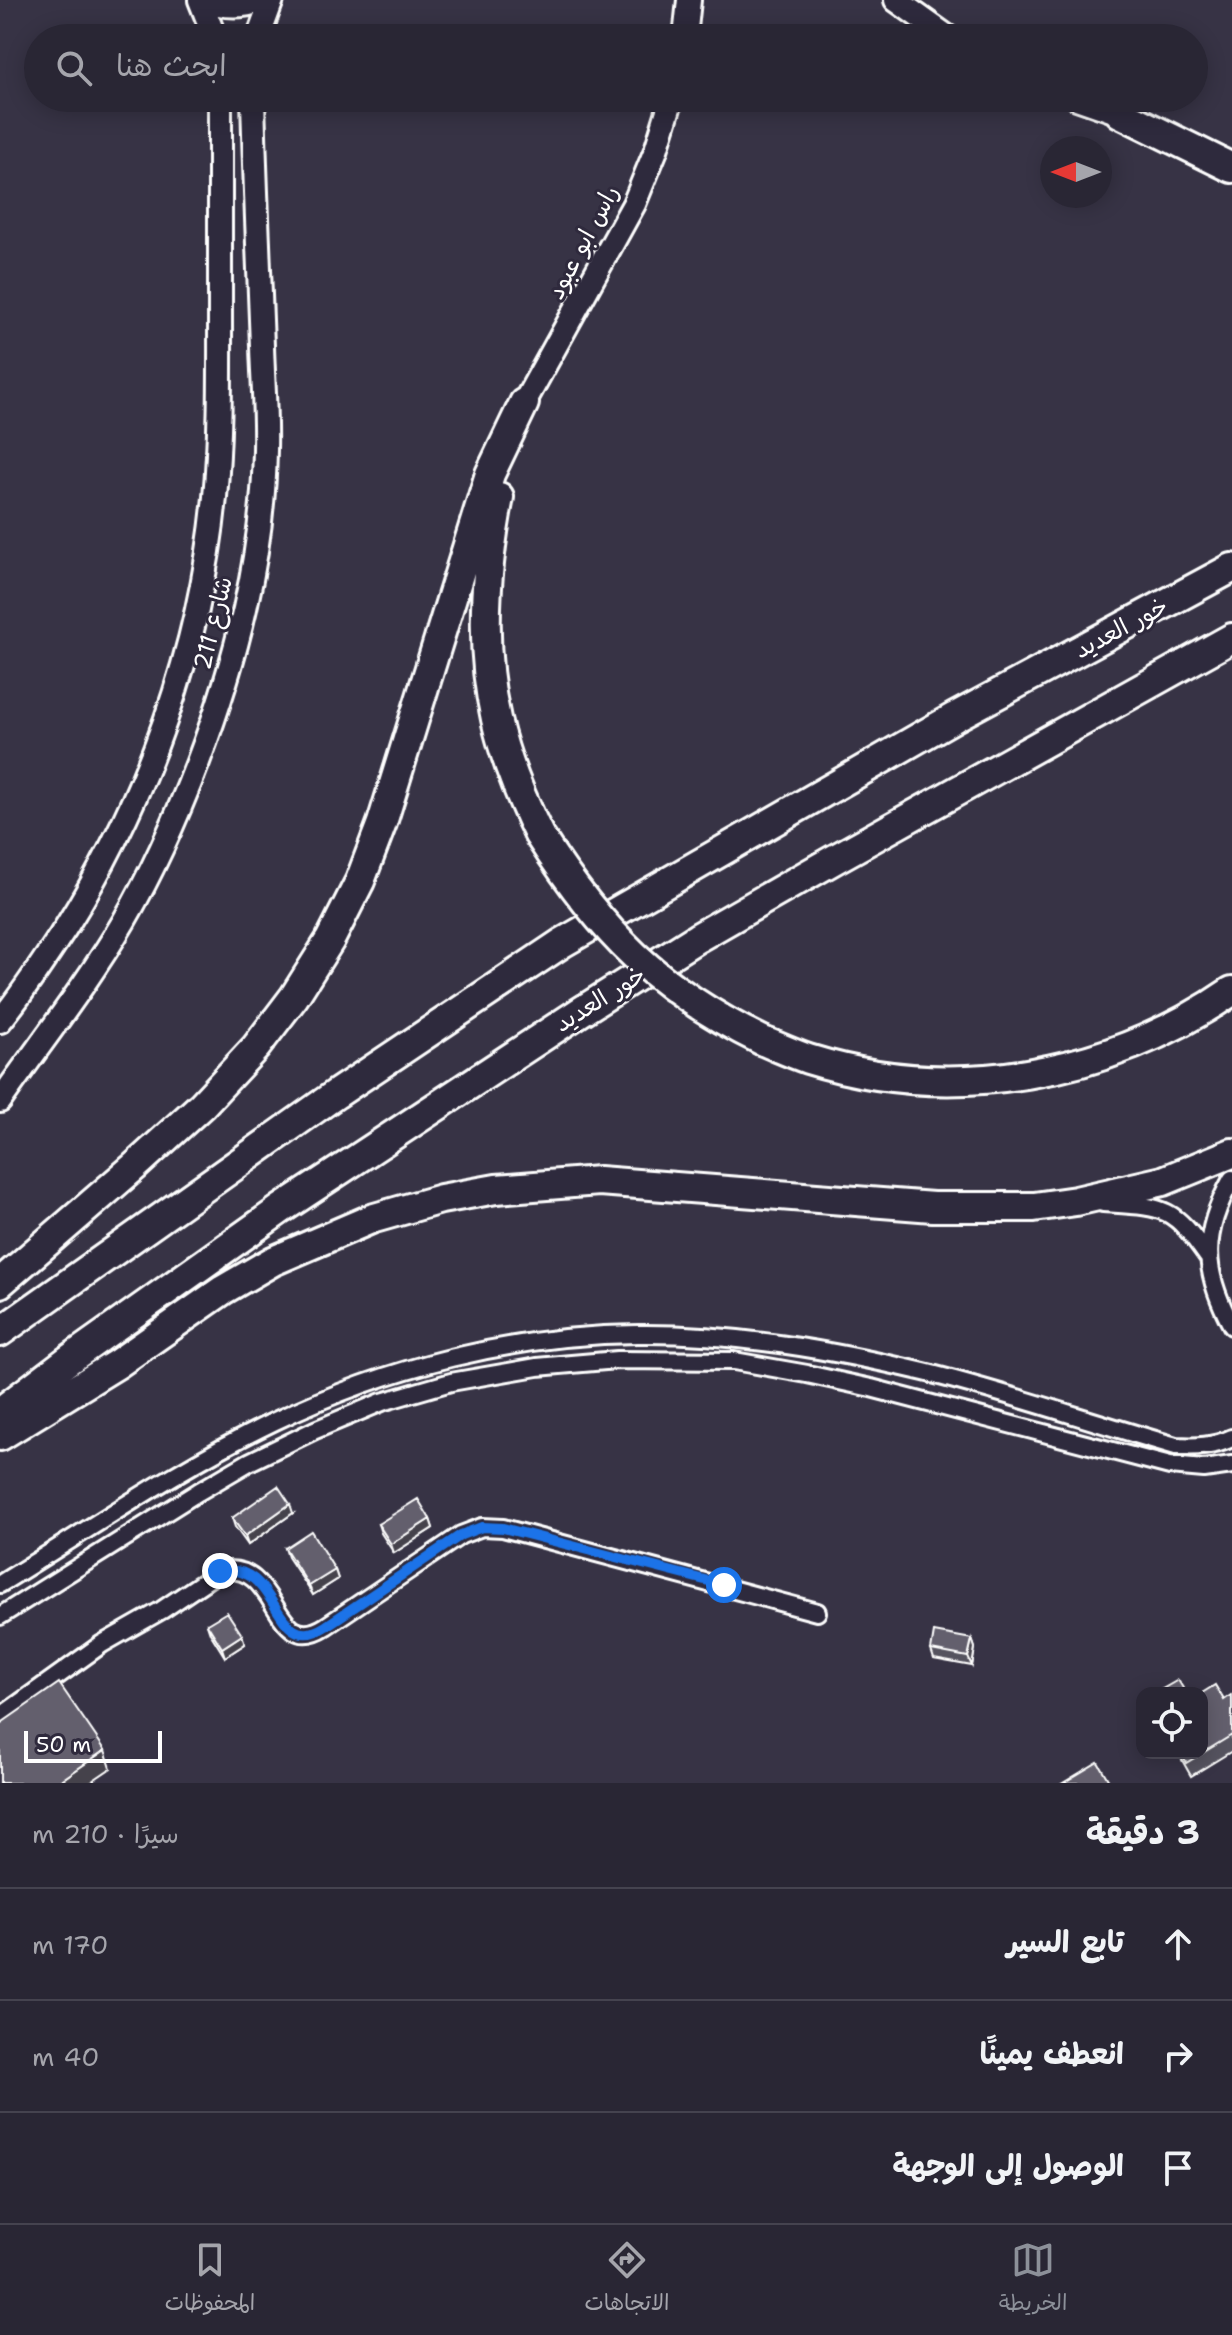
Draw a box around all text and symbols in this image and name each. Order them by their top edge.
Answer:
search box [24,24,1208,112]
text: ابحث هنا [116,45,227,86]
icon: search [52,46,96,90]
north arrow [1040,136,1112,208]
street label: راس ابو عبود [540,179,626,305]
street label: شارع 211 [186,573,241,673]
street label: خور العديد [1068,590,1174,666]
street label: خور العديد [548,958,652,1040]
route end [202,1553,238,1589]
route start [706,1567,742,1603]
map controls [1136,1687,1208,1759]
button: locate [1136,1687,1208,1759]
scale bar [24,1727,162,1763]
text: 50 m [36,1730,91,1759]
text: 3 دقيقة [1086,1809,1200,1855]
text: سيرًا · 210 m [32,1816,179,1851]
text: تابع السير [1007,1921,1124,1962]
icon: ahead [1156,1922,1200,1966]
text: 170 m [32,1927,109,1962]
text: انعطف يمينًا [980,2033,1124,2074]
icon: right [1156,2034,1200,2078]
text: 40 m [32,2039,100,2074]
text: الوصول إلى الوجهة [892,2145,1124,2186]
icon: arrive [1156,2146,1200,2190]
tab: المحفوظات [165,2238,255,2322]
tab: الاتجاهات [585,2238,669,2322]
tab: الخريطة [999,2238,1067,2322]

